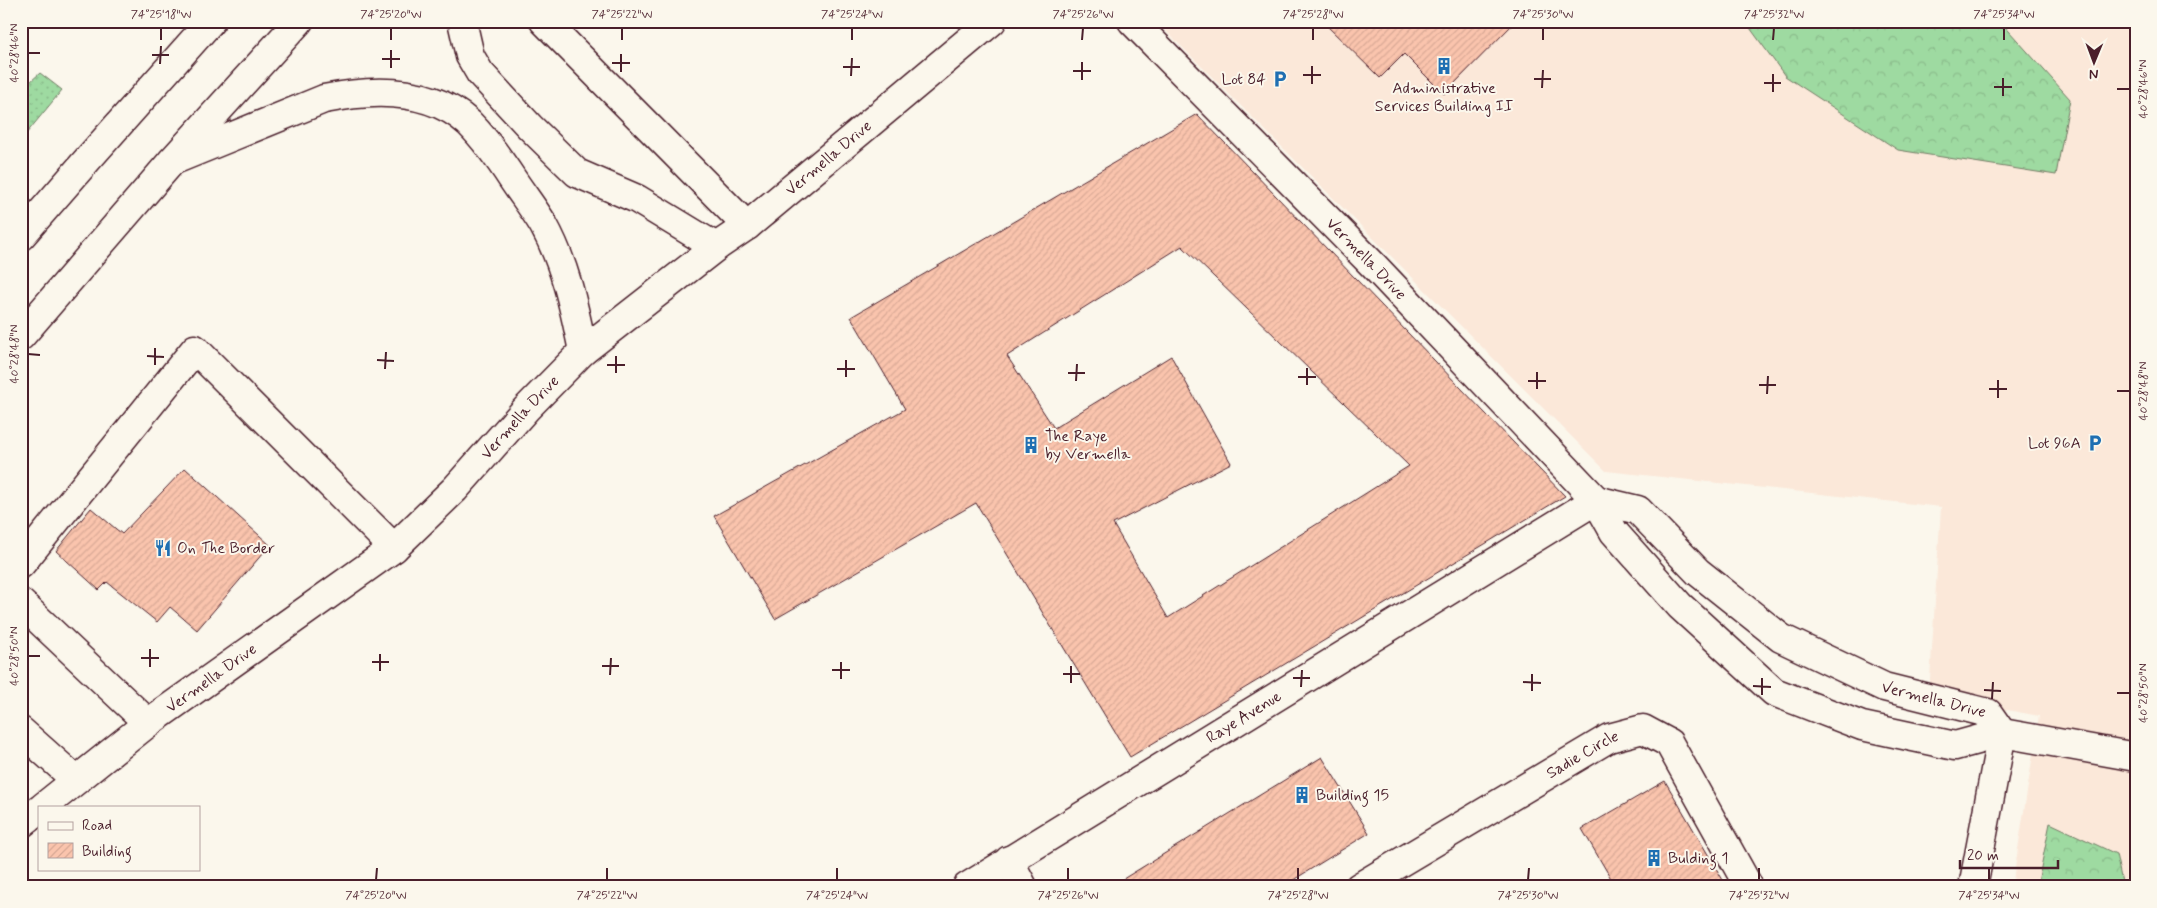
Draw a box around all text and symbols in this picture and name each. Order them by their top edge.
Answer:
text: 74°25'18"W [131,7,191,23]
text: 74°25'20"W [360,7,422,23]
text: 74°25'22"W [592,7,653,23]
text: 74°25'24"W [821,7,883,23]
text: 74°25'26"W [1052,7,1114,23]
text: 74°25'28"W [1282,7,1344,23]
text: 74°25'30"W [1513,7,1574,23]
text: 74°25'32"W [1744,7,1804,23]
text: 74°25'34"W [1973,7,2035,23]
text: 40°28'46"N [7,24,23,82]
north arrow [2070,38,2120,88]
building icon: Administrative Services Building II [1434,56,1454,76]
text: 40°28'46"N [2136,60,2152,118]
text: N [2089,65,2099,83]
place label: Lot 84 [1221,69,1266,90]
parking icon: Lot 84 [1270,69,1290,89]
place label: Administrative Services Building II [1375,78,1513,117]
street label: Vermella Drive [781,115,876,200]
street label: Vermella Drive [1322,213,1411,304]
text: 40°28'48"N [7,325,23,383]
text: 40°28'48"N [2136,362,2152,420]
street label: Vermella Drive [476,371,564,464]
place label: The Raye by Vermella [1045,426,1131,465]
place label: Lot 96A [2028,433,2081,454]
parking icon: Lot 96A [2085,433,2105,453]
building icon: The Raye by Vermella [1021,435,1041,455]
restaurant icon: On The Border [153,538,173,558]
place label: On The Border [177,538,275,559]
text: 40°28'50"N [7,626,23,686]
street label: Vermella Drive [162,639,261,718]
text: 40°28'50"N [2136,663,2152,723]
street label: Vermella Drive [1880,676,1988,723]
street label: Raye Avenue [1202,685,1286,748]
street label: Sadie Circle [1542,726,1621,783]
building icon: Building 15 [1292,785,1312,805]
place label: Building 15 [1316,785,1389,807]
legend [38,806,200,870]
text: Road [82,816,112,836]
scale bar [1960,838,2057,870]
text: Building [82,842,132,863]
text: 20 m [1967,846,1999,866]
building icon: Bulding 1 [1644,848,1664,868]
place label: Bulding 1 [1668,848,1728,870]
text: 74°25'20"W [345,888,407,904]
text: 74°25'22"W [577,888,638,904]
text: 74°25'24"W [806,888,868,904]
text: 74°25'26"W [1037,888,1099,904]
text: 74°25'28"W [1267,888,1329,904]
text: 74°25'30"W [1498,888,1559,904]
text: 74°25'32"W [1729,888,1789,904]
text: 74°25'34"W [1958,888,2020,904]

